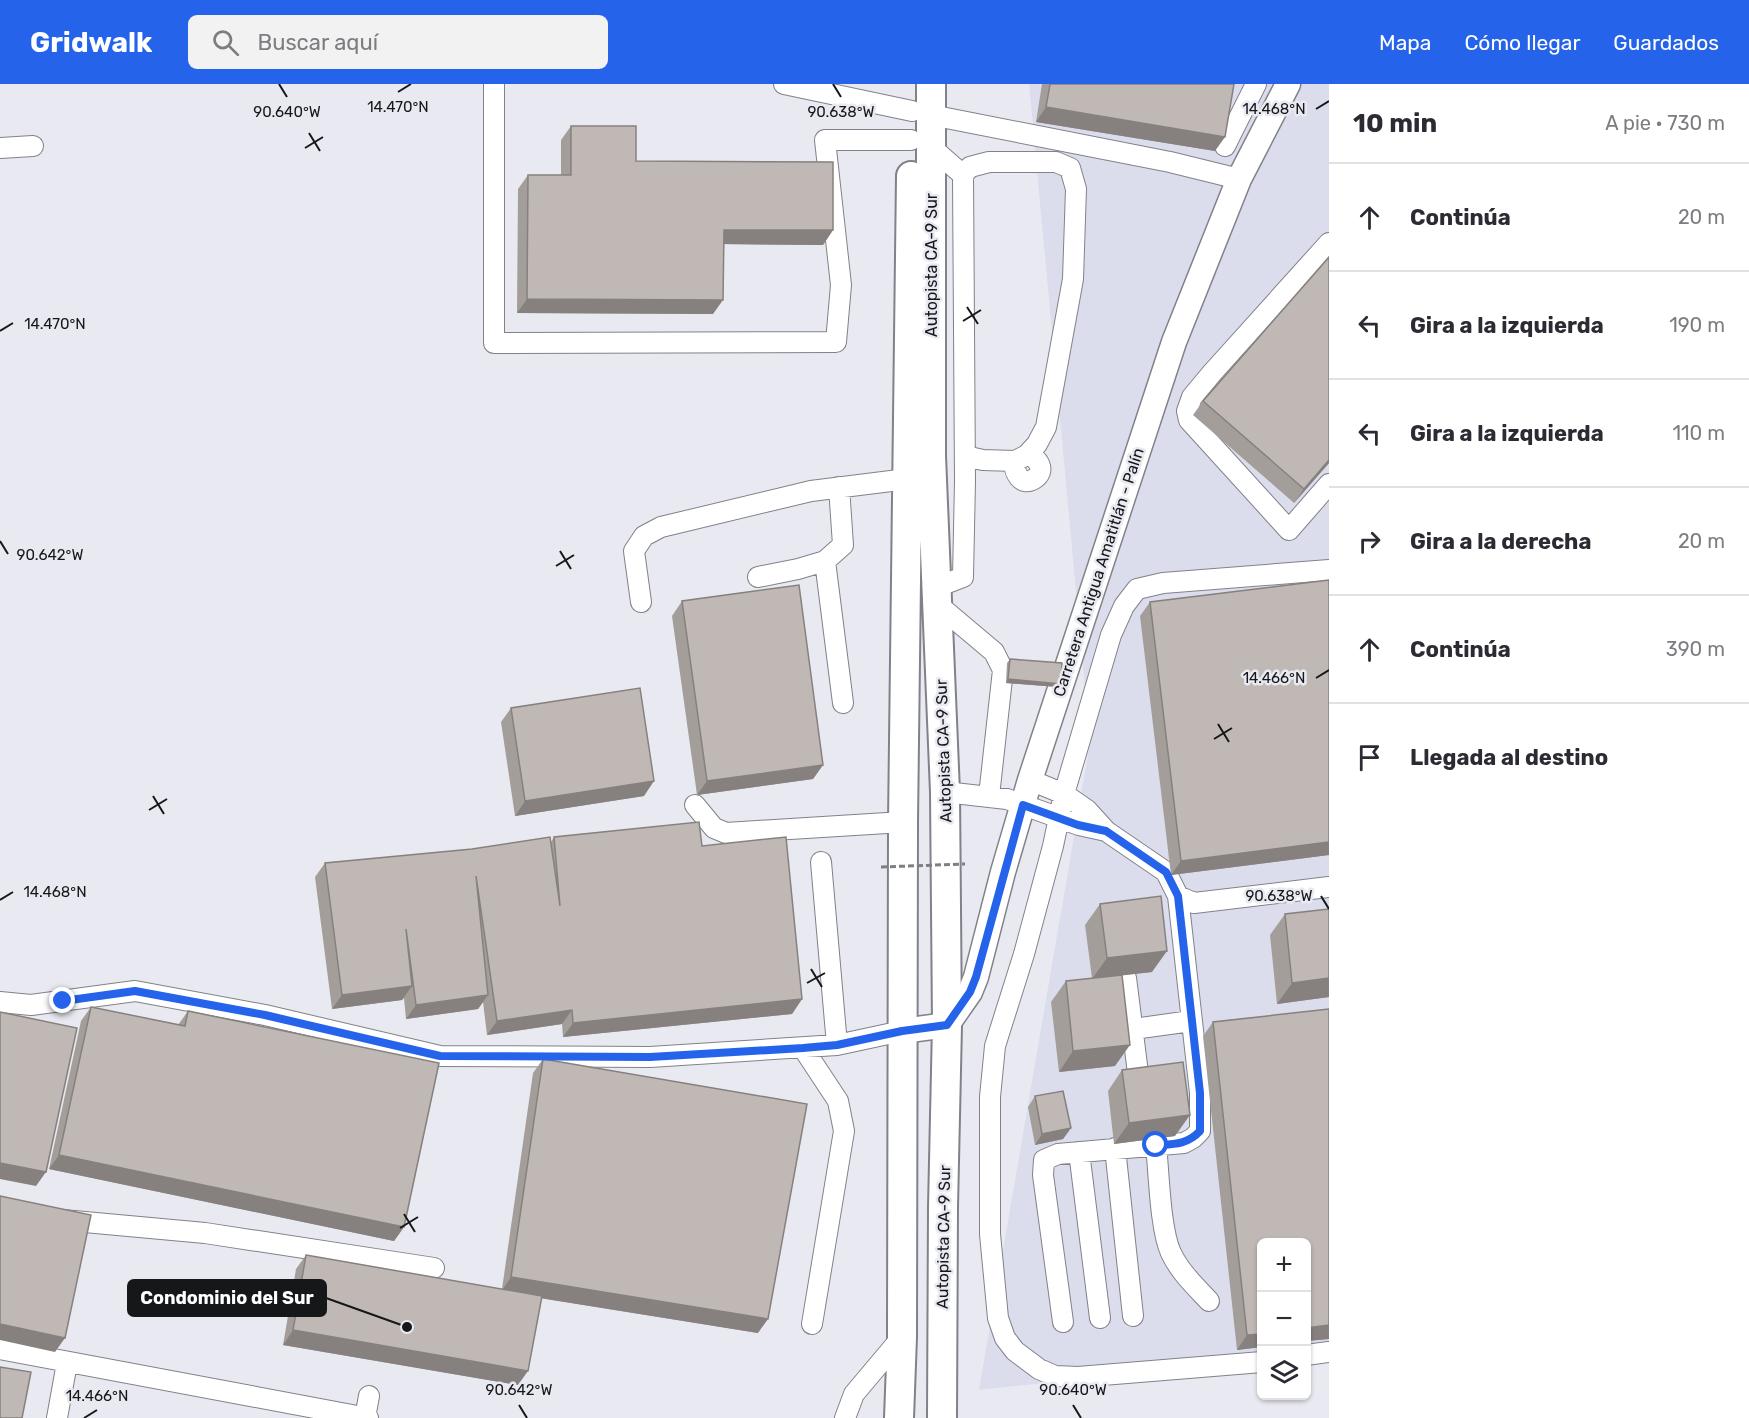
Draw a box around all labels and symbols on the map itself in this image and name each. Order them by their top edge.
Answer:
text: 14.470°N [367,98,429,116]
text: 14.468°N [1242,100,1306,118]
text: 90.640°W [253,103,321,121]
text: 90.638°W [807,103,875,121]
street label: Autopista CA-9 Sur [922,193,941,337]
text: 14.470°N [24,315,86,333]
street label: Carretera Antigua Amatitlán - Palín [1049,445,1148,699]
text: 90.642°W [17,546,83,564]
text: 14.466°N [1243,669,1305,687]
street label: Autopista CA-9 Sur [931,679,956,823]
text: 14.468°N [23,883,87,901]
text: 90.638°W [1245,887,1313,905]
route end [49,987,75,1013]
route start [1142,1131,1168,1157]
street label: Autopista CA-9 Sur [933,1165,954,1309]
callout: Condominio del Sur [128,1280,326,1316]
text: Condominio del Sur [140,1287,314,1309]
text: 90.642°W [486,1381,552,1399]
text: 90.640°W [1039,1381,1107,1399]
text: 14.466°N [66,1387,128,1405]

